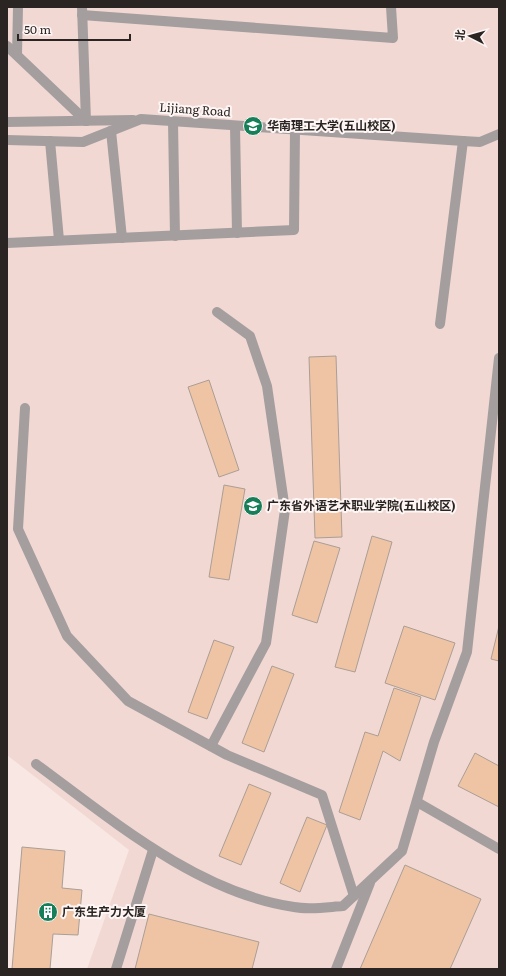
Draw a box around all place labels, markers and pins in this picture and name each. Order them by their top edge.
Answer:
school or university icon: 华南理工大学(五山校区) [242,115,264,137]
place label: 华南理工大学(五山校区) [267,116,396,134]
school or university icon: 广东省外语艺术职业学院(五山校区) [242,495,264,517]
place label: 广东省外语艺术职业学院(五山校区) [267,496,456,514]
building icon: 广东生产力大厦 [37,901,59,923]
place label: 广东生产力大厦 [62,902,146,920]

